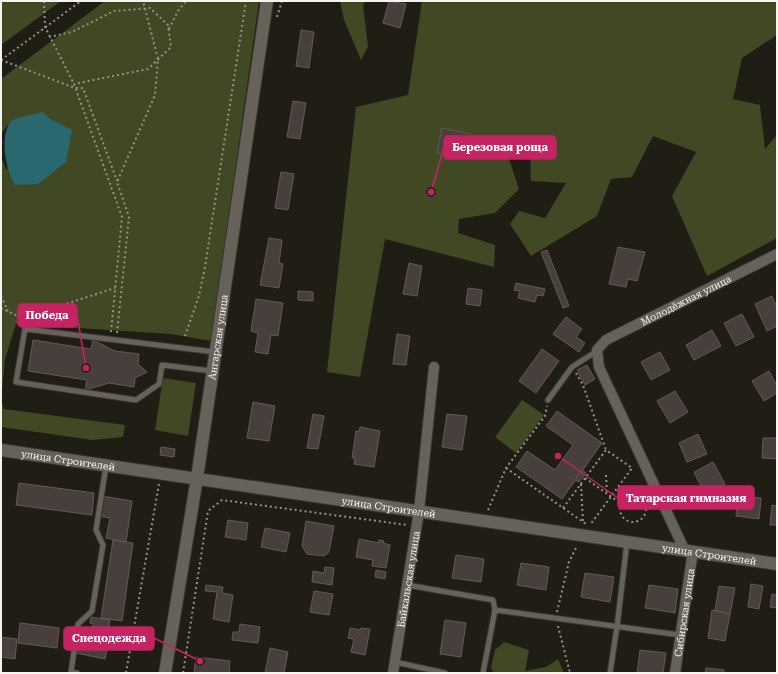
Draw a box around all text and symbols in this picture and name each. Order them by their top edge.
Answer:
callout: Березовая роща [444,136,556,159]
text: Березовая роща [452,141,548,154]
street label: Молодёжная улица [639,272,733,327]
street label: Ангарская улица [206,293,229,381]
callout: Победа [18,304,77,327]
text: Победа [26,309,69,322]
street label: улица Строителей [21,448,116,472]
callout: Татарская гимназия [618,486,754,509]
text: Татарская гимназия [626,492,746,505]
street label: улица Строителей [341,495,437,519]
street label: Байкальская улица [395,530,421,628]
street label: улица Строителей [662,542,757,566]
street label: Сибирская улица [672,567,696,658]
callout: Спецодежда [64,627,154,650]
text: Спецодежда [72,632,147,645]

